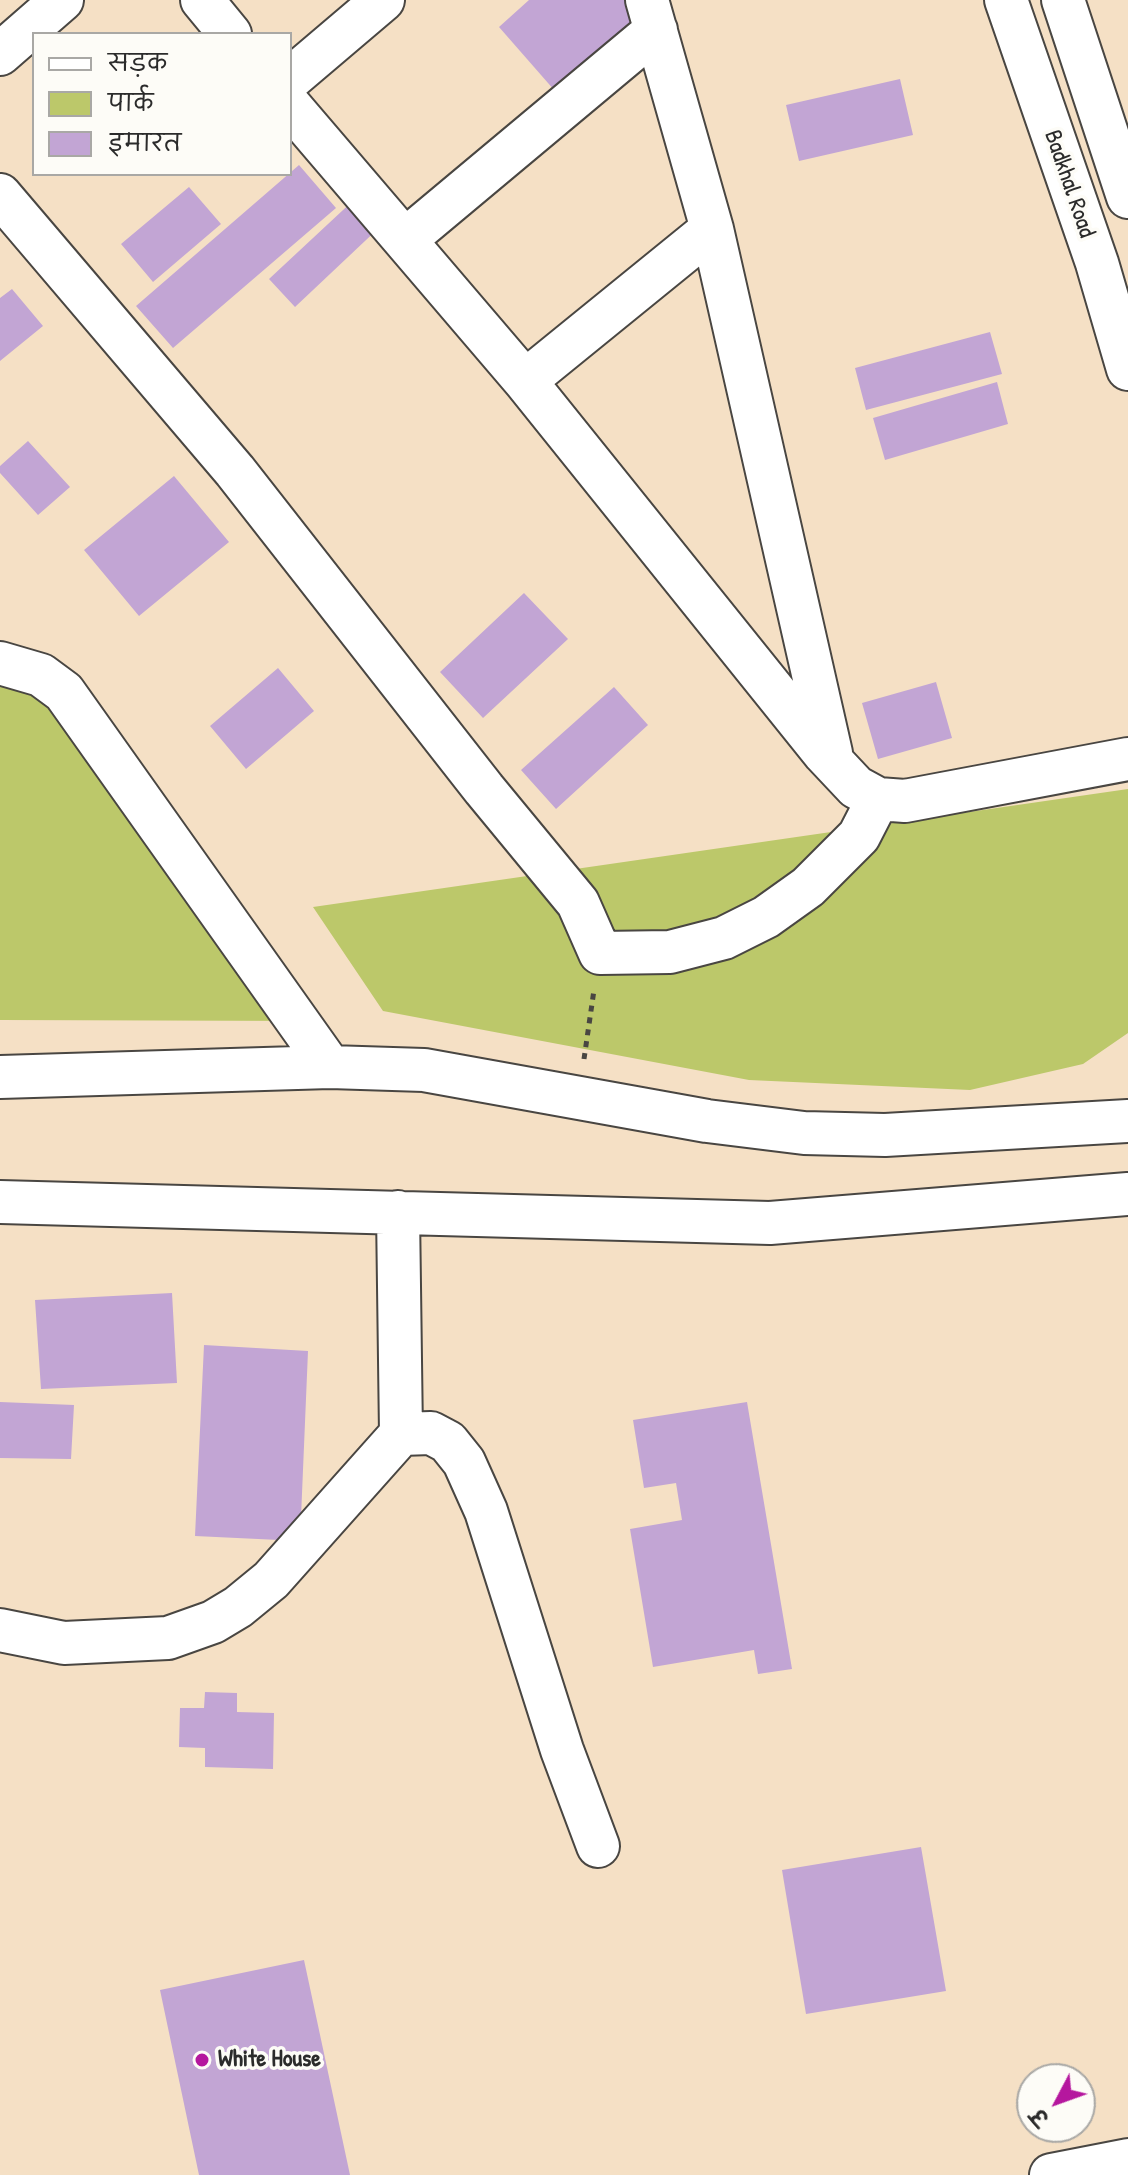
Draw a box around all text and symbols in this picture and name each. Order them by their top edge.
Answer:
legend [32,32,292,176]
text: सड़क [108,46,167,78]
text: पार्क [108,86,153,118]
text: इमारत [108,126,181,158]
street label: Badkhal Road [1037,127,1101,241]
place label: White House [218,2046,321,2074]
marker: White House [193,2051,211,2069]
north arrow [1016,2063,1096,2143]
text: उ [1023,2102,1056,2133]

